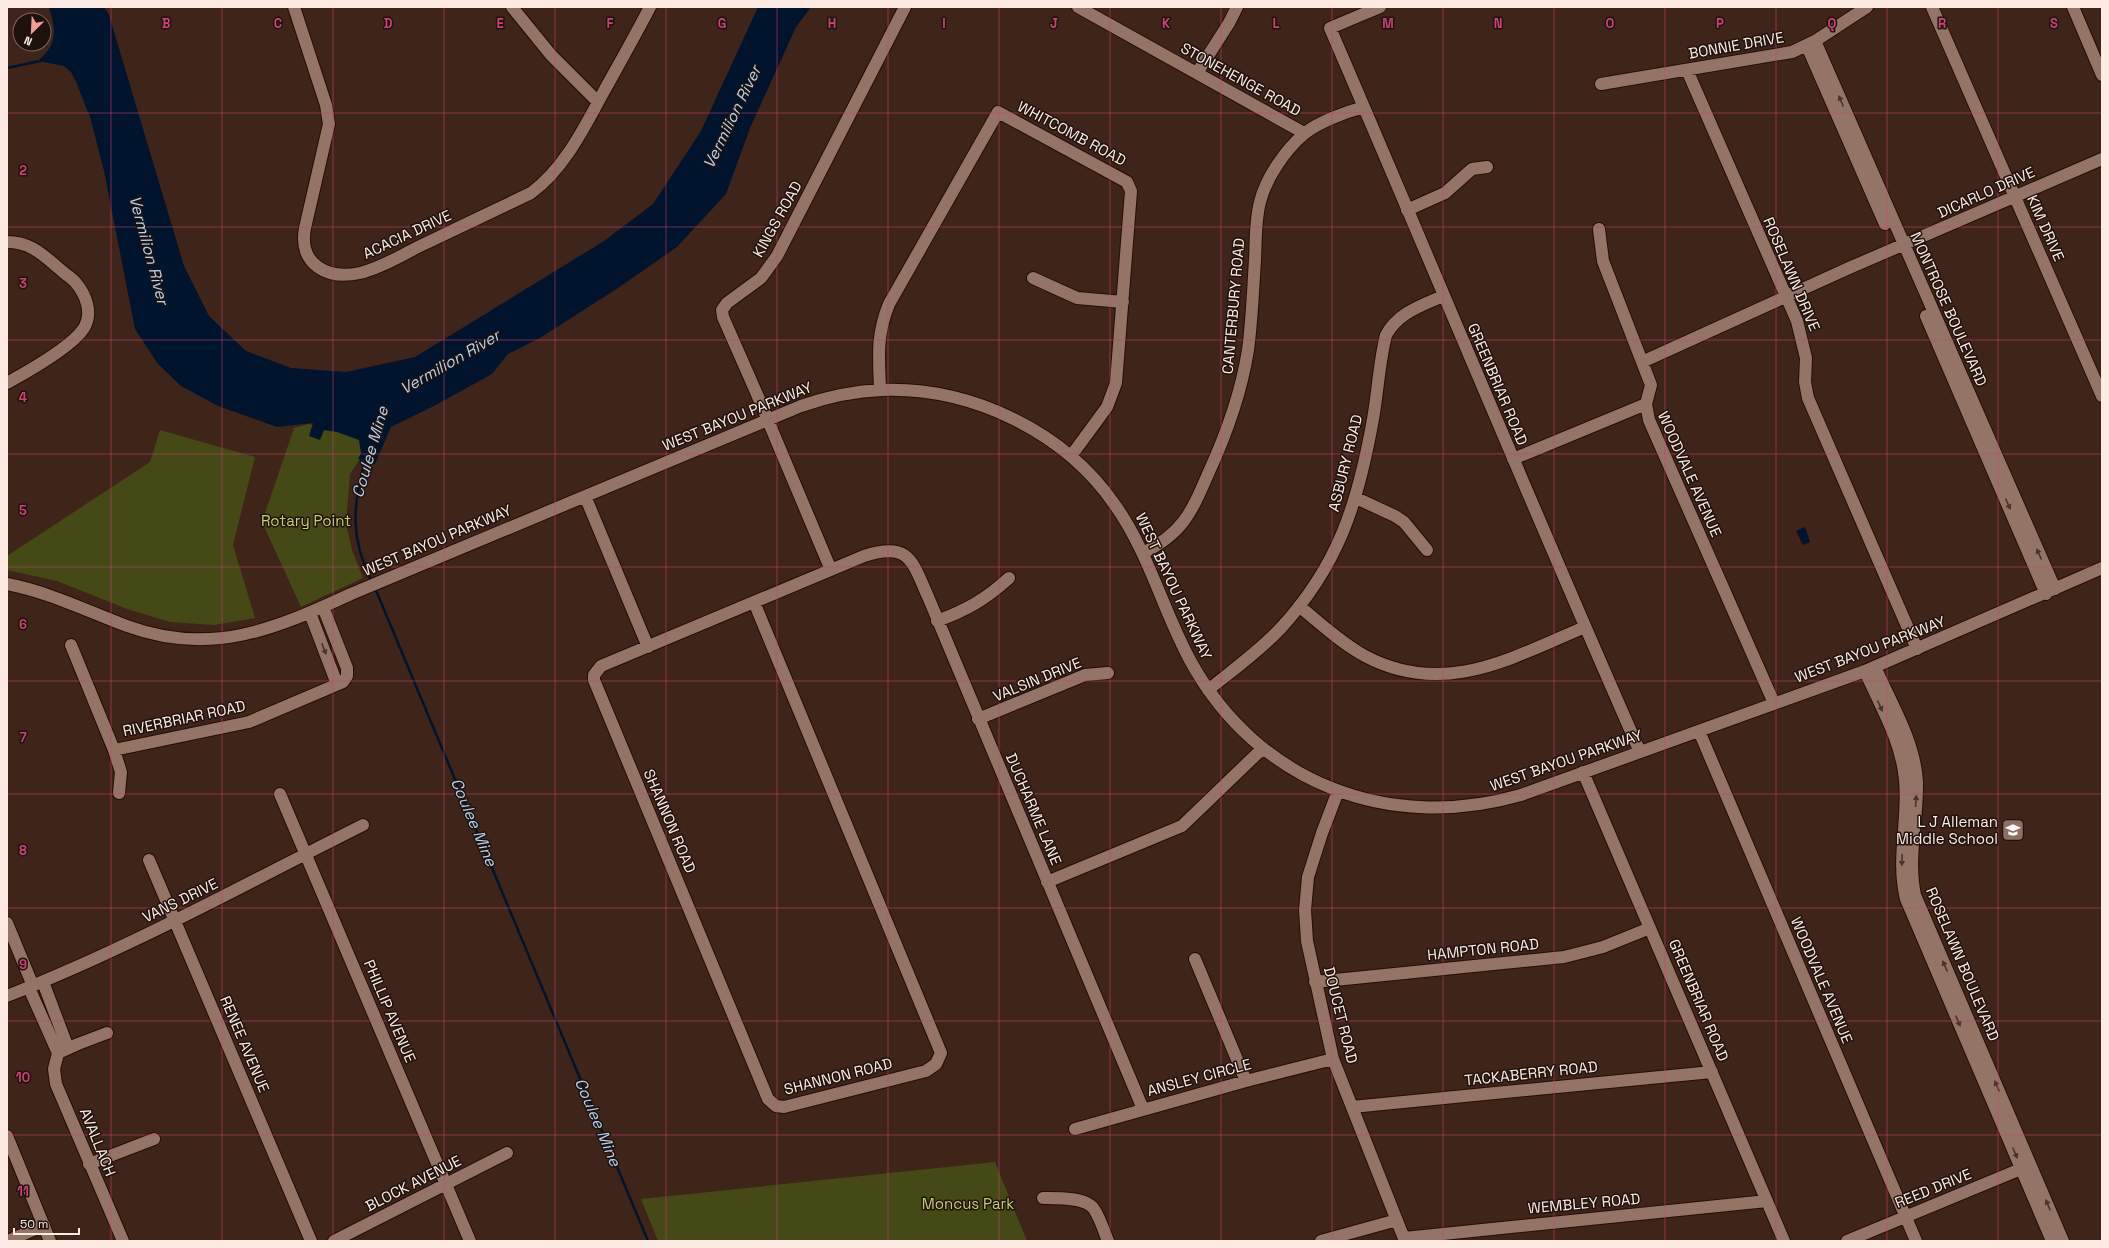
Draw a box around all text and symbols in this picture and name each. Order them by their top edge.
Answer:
north arrow [12,12,52,52]
text: B [162,15,171,32]
text: C [274,15,282,32]
text: D [384,15,393,32]
text: E [496,15,504,32]
text: F [607,15,614,32]
text: G [718,15,726,32]
text: H [828,15,836,32]
text: I [942,15,946,32]
text: J [1050,15,1058,32]
text: K [1162,15,1171,32]
text: L [1272,15,1280,32]
text: M [1382,15,1394,32]
text: N [1494,15,1502,32]
text: O [1606,15,1615,32]
text: P [1716,15,1724,32]
text: Q [1828,15,1837,32]
text: R [1938,15,1946,32]
text: S [2050,15,2058,32]
street label: BONNIE DRIVE [1687,27,1785,63]
text: N [22,33,34,49]
street label: STONEHENGE ROAD [1177,38,1305,120]
water label: Vermilion River [698,60,767,172]
street label: WHITCOMB ROAD [1014,96,1130,170]
one-way arrow [1838,96,1844,107]
text: 2 [19,162,27,179]
street label: DICARLO DRIVE [1934,162,2038,222]
street label: KINGS ROAD [748,177,806,261]
street label: KIM DRIVE [2023,192,2069,264]
water label: Vermilion River [124,193,174,309]
street label: ACACIA DRIVE [360,205,454,263]
street label: ROSELAWN DRIVE [1759,214,1825,334]
street label: MONTROSE BOULEVARD [1906,229,1992,389]
street label: CANTERBURY ROAD [1218,237,1248,375]
text: 3 [19,275,27,292]
street label: GREENBRIAR ROAD [1464,320,1532,448]
water label: Vermilion River [396,324,505,399]
street label: WEST BAYOU PARKWAY [659,377,815,455]
text: 4 [19,389,27,406]
water label: Coulee Mine [347,403,393,500]
street label: WOODVALE AVENUE [1654,408,1726,540]
street label: ASBURY ROAD [1324,412,1366,513]
one-way arrow [2005,499,2011,510]
street label: WEST BAYOU PARKWAY [360,500,514,580]
text: 5 [19,502,27,519]
street label: WEST BAYOU PARKWAY [1132,510,1216,662]
park label: Rotary Point [261,511,351,530]
one-way arrow [2036,548,2042,559]
street label: WEST BAYOU PARKWAY [1792,611,1948,687]
text: 6 [19,616,27,633]
one-way arrow [321,643,327,655]
street label: VALSIN DRIVE [990,653,1084,705]
street label: RIVERBRIAR ROAD [121,696,247,740]
one-way arrow [1878,701,1884,713]
street label: WEST BAYOU PARKWAY [1487,725,1645,795]
text: 7 [19,729,27,746]
street label: DUCHARME LANE [1002,750,1066,868]
street label: SHANNON ROAD [640,766,700,876]
water label: Coulee Mine [446,775,502,870]
one-way arrow [1913,795,1920,807]
place label: L J Alleman Middle School [1896,812,1998,848]
school or university icon: L J Alleman Middle School [2000,817,2026,843]
text: 8 [19,842,27,859]
one-way arrow [1898,854,1905,866]
street label: VANS DRIVE [139,874,221,926]
street label: ROSELAWN BOULEVARD [1922,884,2004,1044]
street label: WOODVALE AVENUE [1787,914,1857,1046]
street label: HAMPTON ROAD [1426,934,1540,964]
street label: GREENBRIAR ROAD [1665,936,1733,1064]
text: 9 [19,956,27,973]
street label: PHILLIP AVENUE [360,957,420,1065]
one-way arrow [1942,961,1948,972]
street label: DOUCET ROAD [1320,965,1362,1065]
street label: RENEE AVENUE [216,993,274,1095]
one-way arrow [1956,1015,1962,1027]
street label: SHANNON ROAD [782,1053,894,1099]
street label: ANSLEY CIRCLE [1145,1054,1253,1100]
street label: TACKABERRY ROAD [1463,1057,1599,1089]
text: 10 [16,1069,30,1086]
water label: Coulee Mine [570,1075,626,1170]
one-way arrow [1993,1079,1999,1091]
street label: AVALLACH [76,1105,120,1179]
one-way arrow [2012,1147,2018,1159]
street label: BLOCK AVENUE [362,1151,464,1215]
street label: REED DRIVE [1892,1164,1974,1212]
text: 11 [17,1183,29,1200]
street label: WEMBLEY ROAD [1527,1189,1641,1217]
park label: Moncus Park [922,1194,1014,1213]
one-way arrow [2044,1199,2050,1211]
scale bar [14,1210,79,1236]
text: 50 m [20,1216,48,1232]

